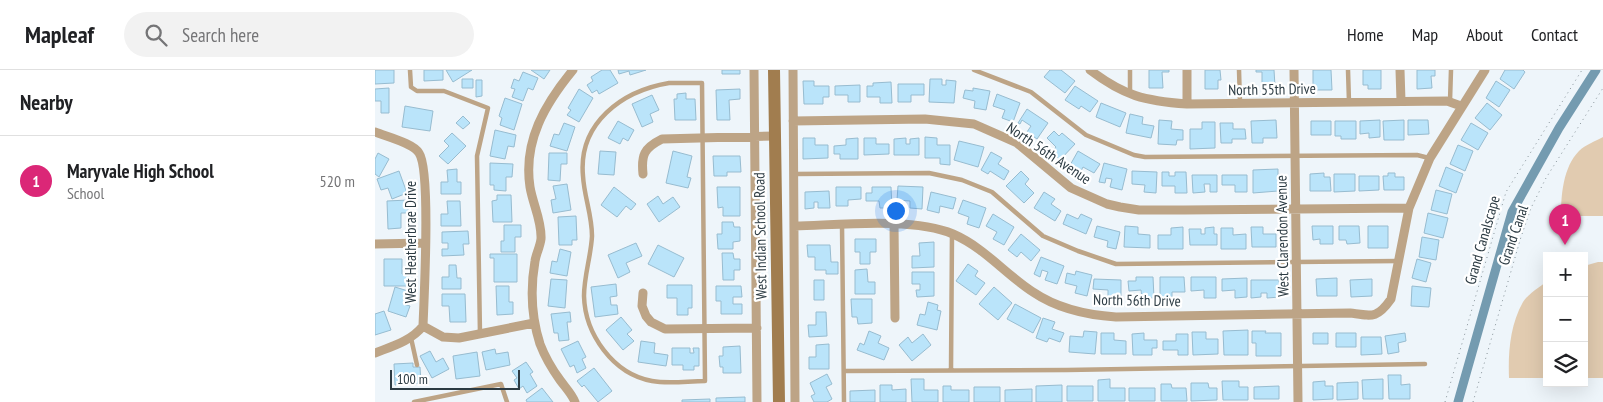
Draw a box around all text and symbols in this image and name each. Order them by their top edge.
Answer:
search box [124,12,474,57]
text: Mapleaf [25,19,94,50]
icon: search [142,21,170,49]
text: Search here [182,23,259,47]
text: Home [1347,23,1384,46]
text: Map [1412,23,1438,46]
text: About [1466,23,1503,46]
text: Contact [1531,23,1578,46]
street label: North 55th Drive [1228,79,1316,99]
text: Nearby [20,89,73,116]
street label: North 56th Avenue [1003,118,1095,188]
text: Maryvale High School [67,159,214,183]
text: 1 [32,171,40,191]
text: 520 m [320,171,355,191]
street label: West Indian School Road [749,172,771,300]
street label: West Clarendon Avenue [1271,175,1293,297]
street label: West Heatherbrae Drive [401,181,420,303]
text: School [67,183,104,203]
street label: Grand Canalscape [1460,193,1504,287]
your location [883,198,909,224]
street label: Grand Canal [1494,202,1532,268]
pin: 1 [1549,204,1581,245]
map controls [1543,252,1588,387]
button: + [1543,252,1588,297]
street label: North 56th Drive [1093,290,1181,310]
button: − [1543,297,1588,342]
button: layers [1543,342,1588,387]
scale bar [390,367,520,390]
text: 100 m [397,370,428,388]

